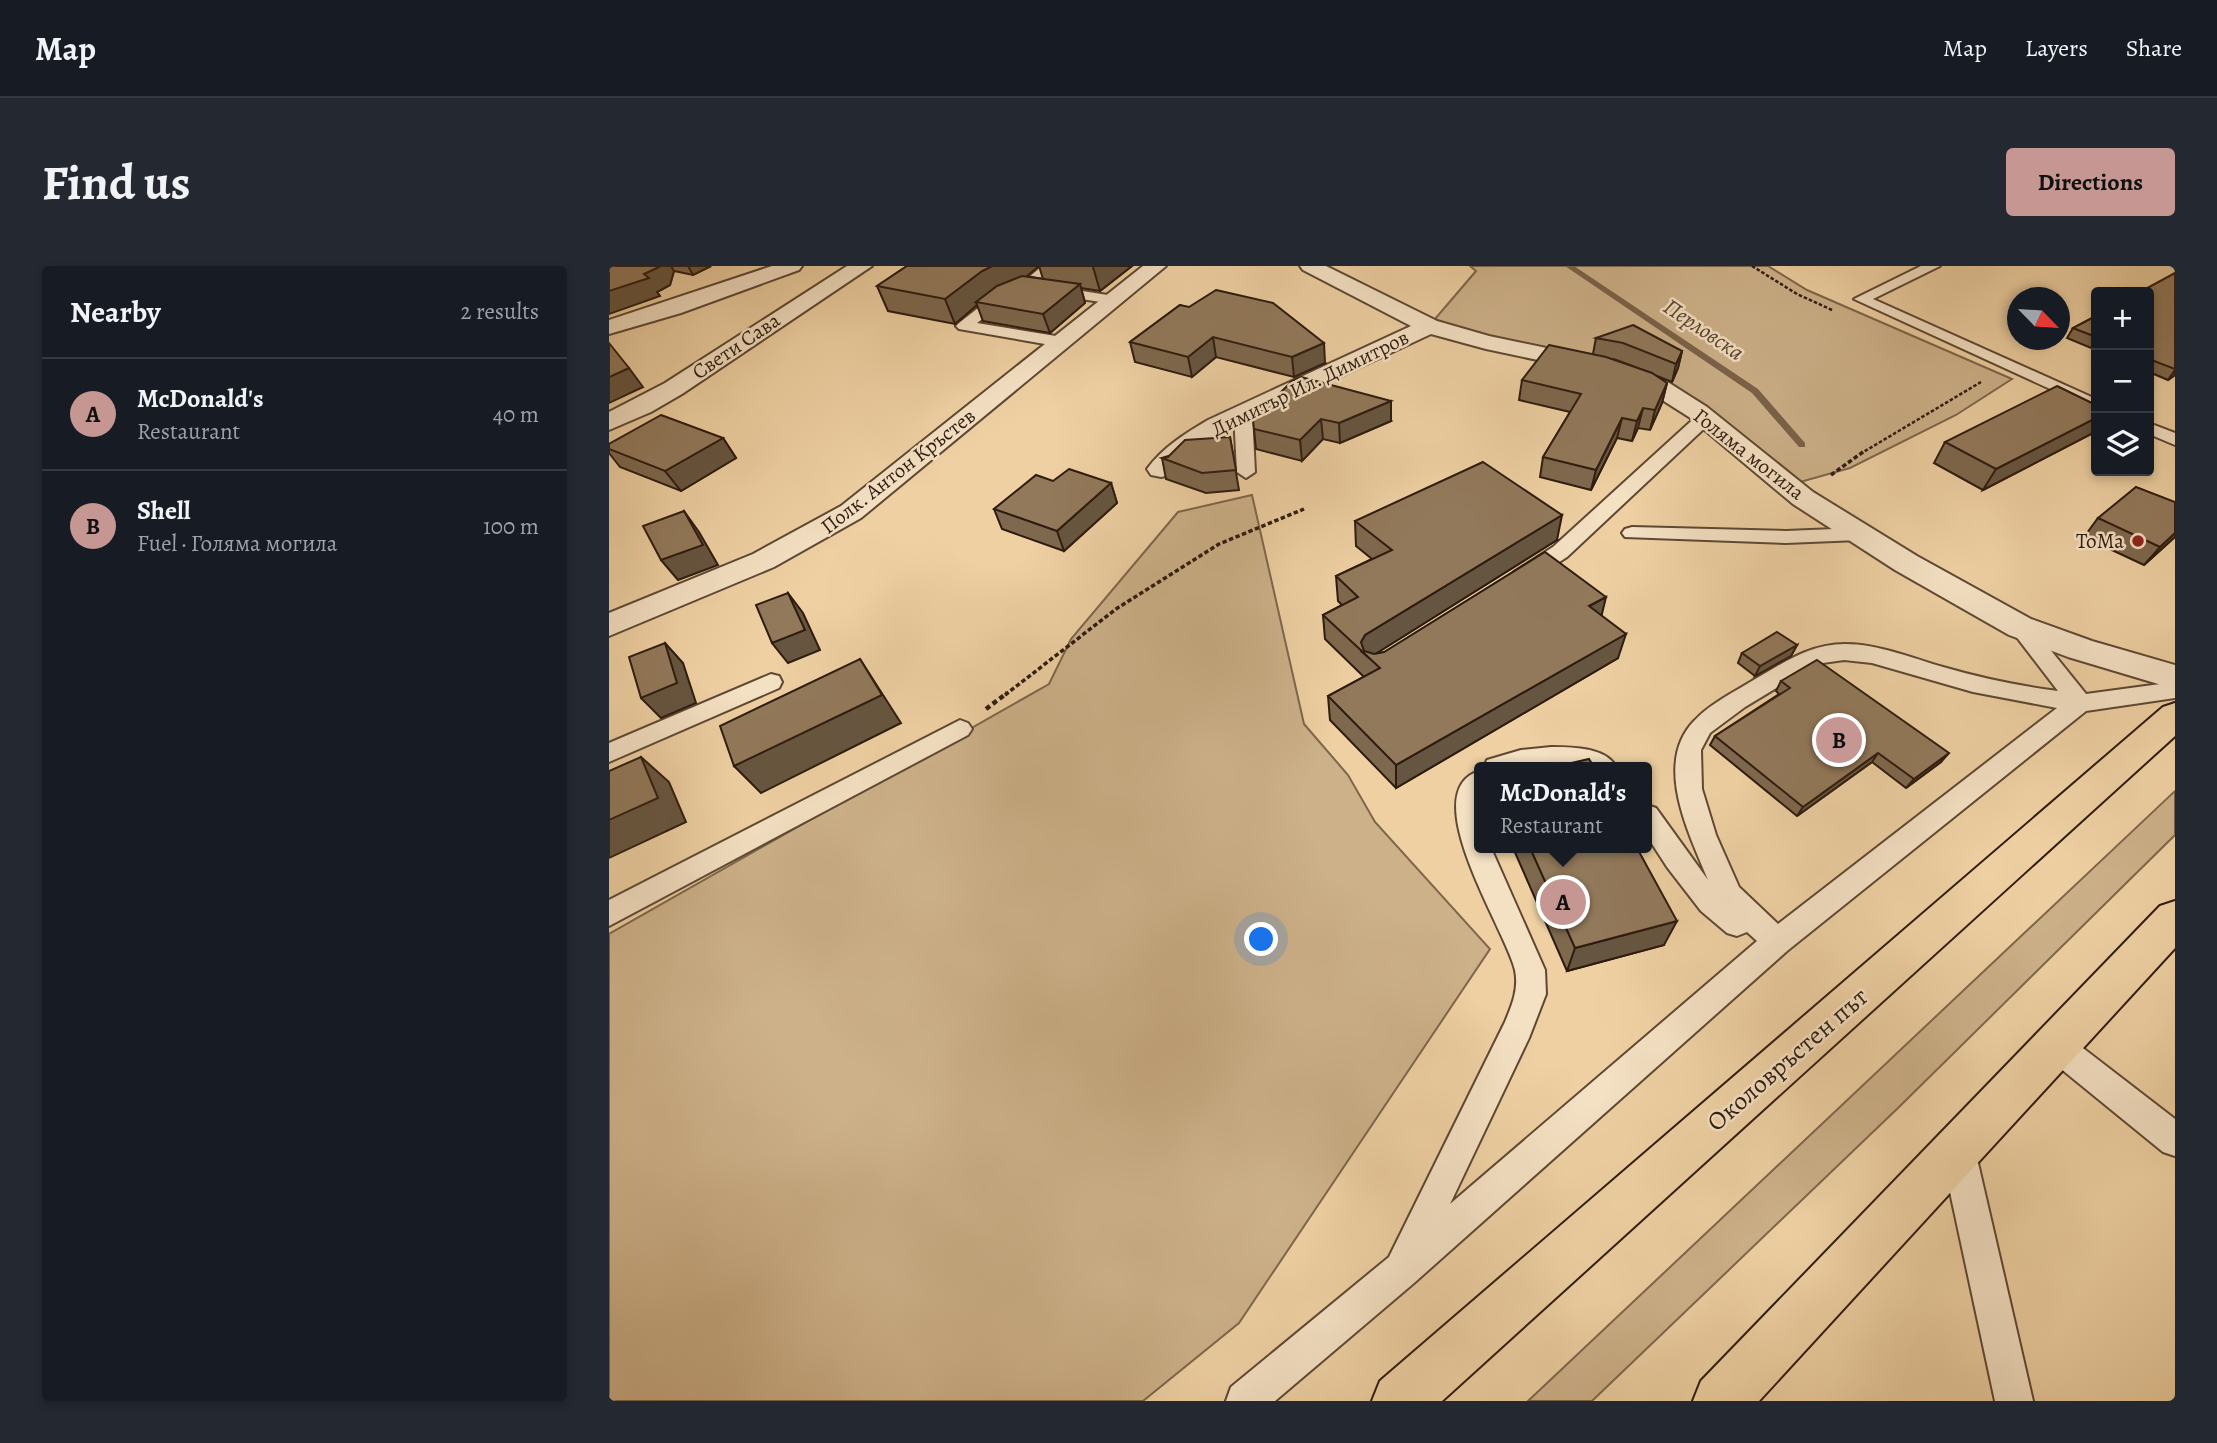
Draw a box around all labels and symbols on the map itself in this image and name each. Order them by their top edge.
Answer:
north arrow [2007,287,2070,350]
water label: Перловска [1657,291,1750,368]
street label: Свети Сава [686,306,786,386]
street label: Димитър Ил. Димитров [1207,323,1413,443]
street label: Полк. Антон Кръстев [815,402,981,540]
street label: Голяма могила [1688,402,1811,506]
place label: ТоМа [2076,527,2124,555]
marker: ТоМа [2130,533,2146,549]
pin: B [1816,714,1862,766]
pin: A [1540,876,1586,928]
your location [1244,922,1278,956]
street label: Околовръстен път [1699,979,1876,1139]

